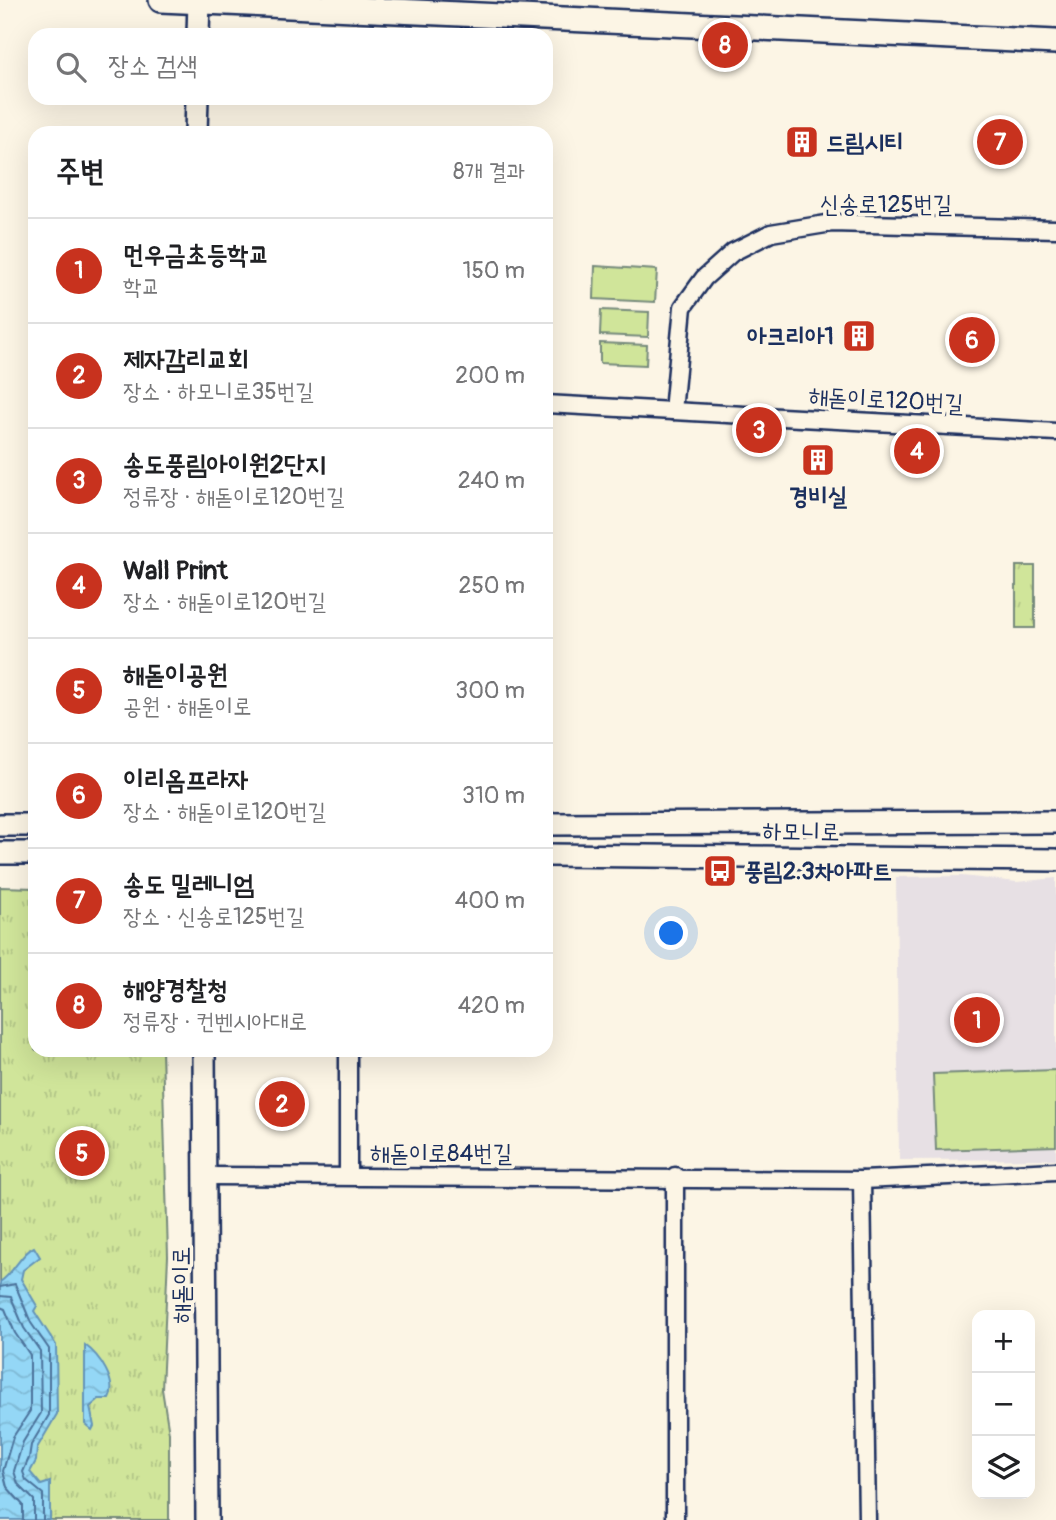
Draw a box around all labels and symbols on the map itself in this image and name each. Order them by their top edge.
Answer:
pin: 8 [702,19,748,71]
pin: 7 [977,116,1023,168]
building icon: 드림시티 [783,123,821,161]
place label: 드림시티 [826,128,903,157]
street label: 신송로125번길 [820,190,952,219]
pin: 6 [949,314,995,366]
building icon: 아크리아1 [840,317,878,355]
place label: 아크리아1 [747,322,834,351]
street label: 해돋이로120번길 [808,381,964,419]
pin: 3 [736,404,782,456]
pin: 4 [894,425,940,477]
building icon: 경비실 [799,441,837,479]
place label: 경비실 [789,482,848,511]
street label: 하모니로 [762,817,840,847]
bus stop icon: 풍림2.3차아파트 [701,852,739,890]
place label: 풍림2.3차아파트 [744,857,892,886]
your location [654,916,688,950]
pin: 1 [954,994,1000,1046]
pin: 2 [259,1078,305,1130]
pin: 5 [59,1127,105,1179]
street label: 해돋이로84번길 [370,1139,512,1168]
street label: 해돋이로 [167,1246,196,1324]

